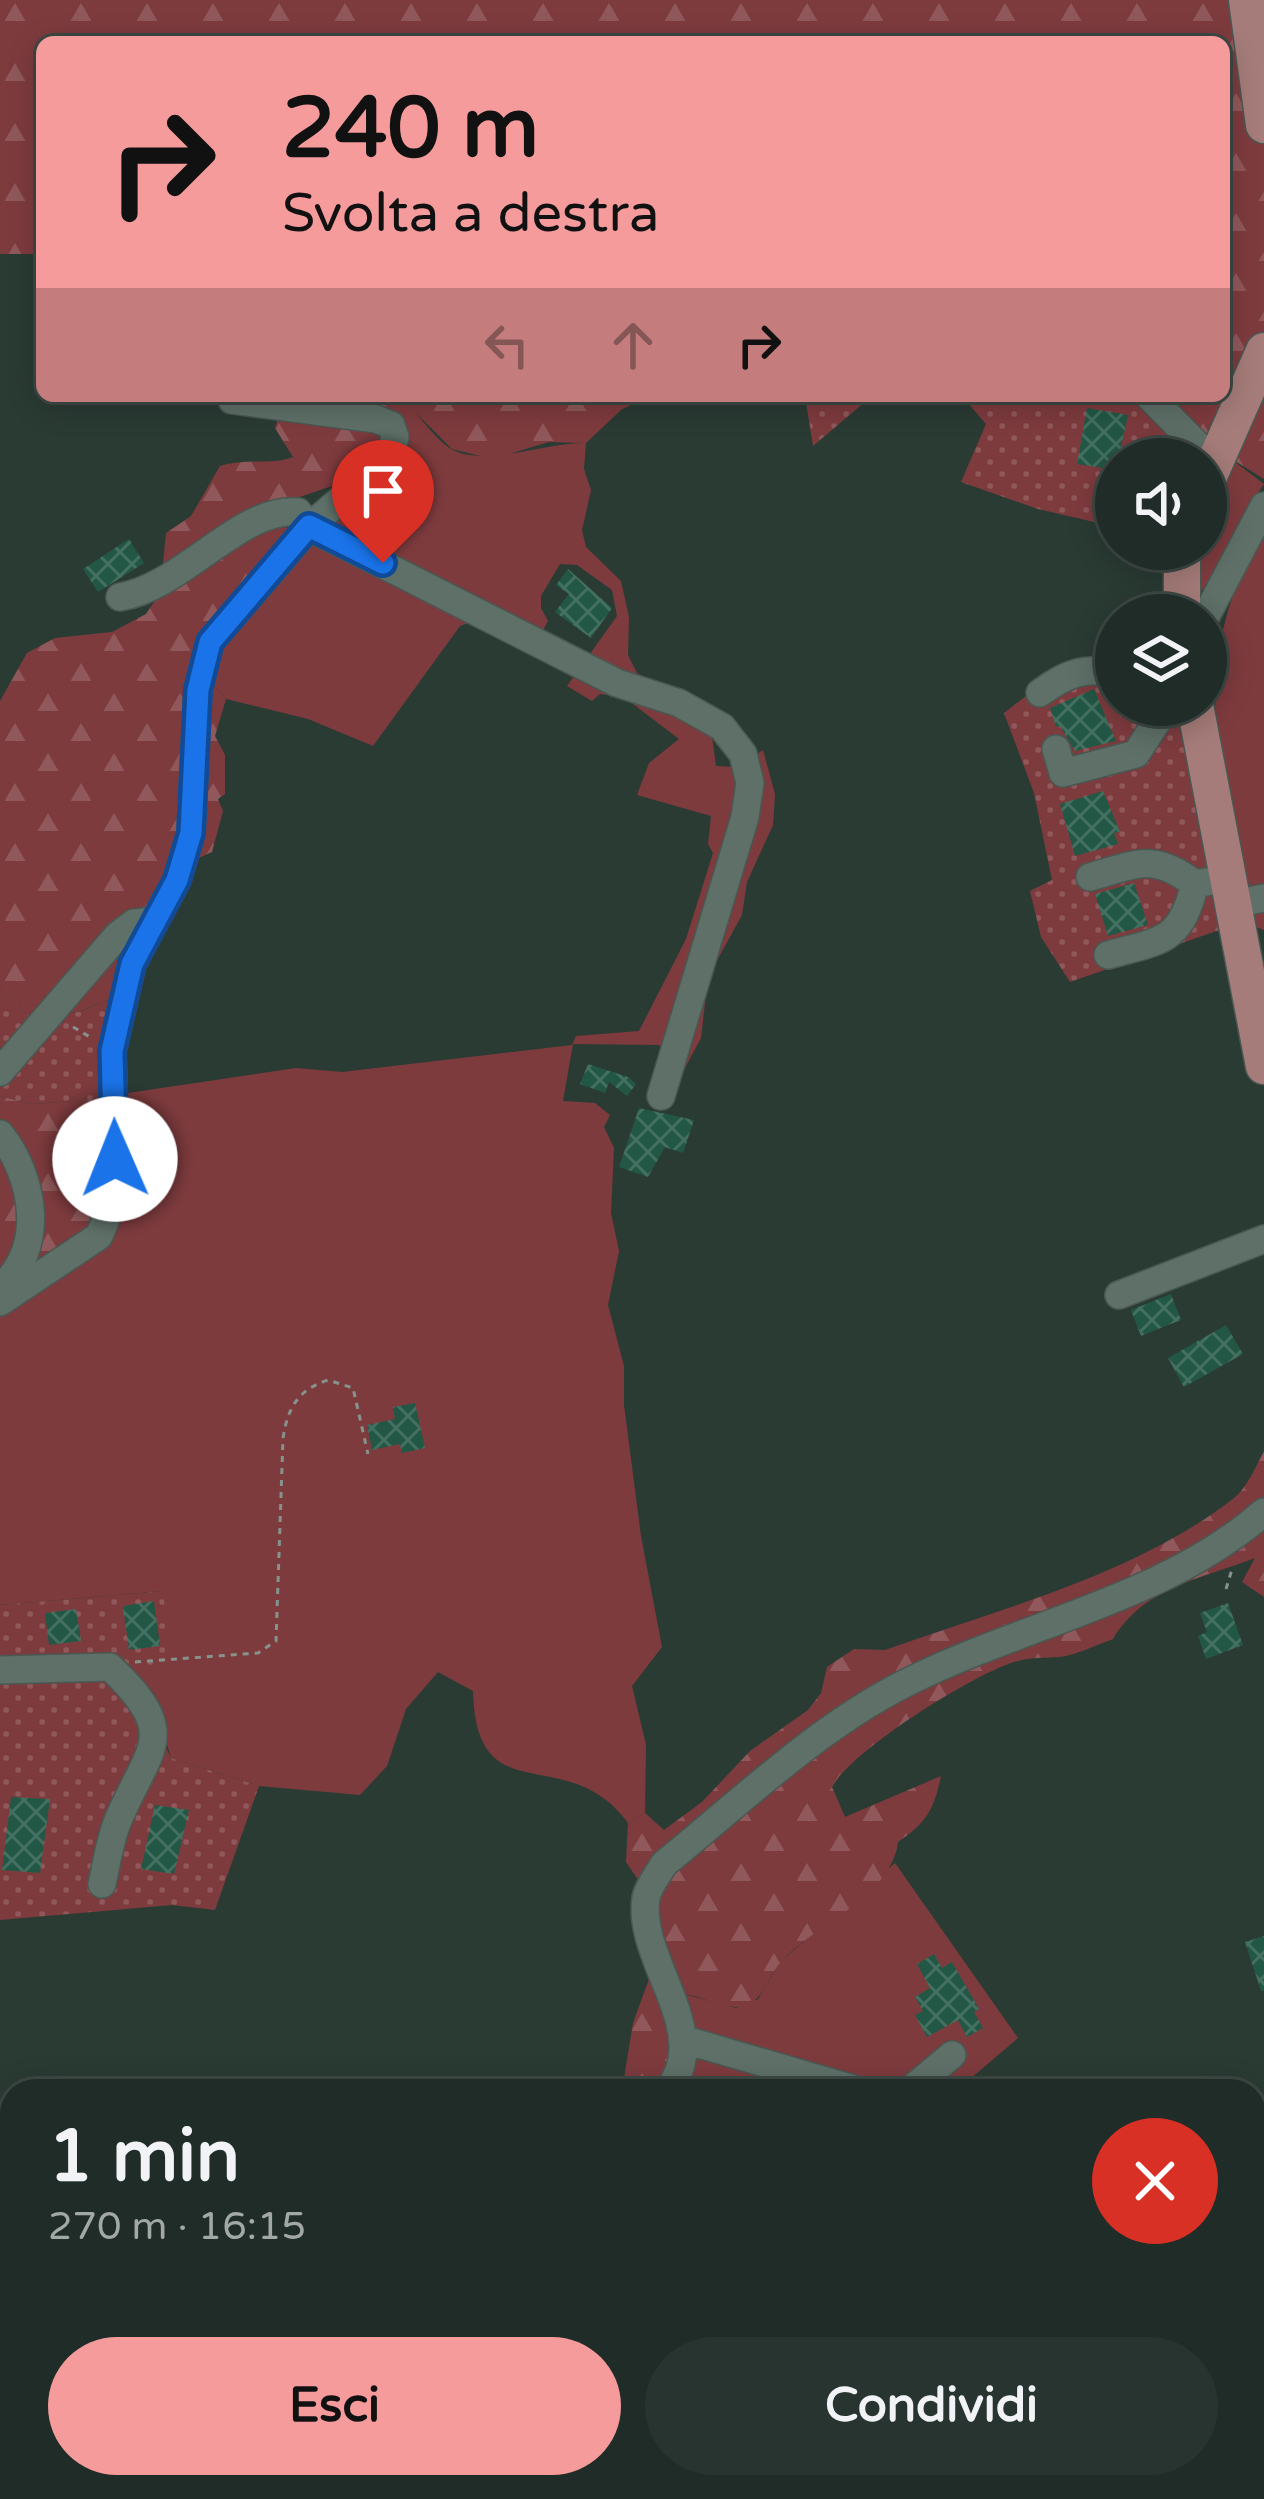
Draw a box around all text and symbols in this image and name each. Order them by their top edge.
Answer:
text: 240 m [282,79,539,180]
icon: right [84,84,240,240]
text: Svolta a destra [282,181,659,246]
icon: left [474,312,540,378]
icon: ahead [600,312,666,378]
icon: right [726,312,792,378]
map controls [1095,438,1227,726]
button: sound [1095,438,1227,570]
pin [332,440,434,563]
icon: arrive [350,458,416,524]
button: layers [1095,594,1227,726]
position arrow [52,1096,178,1222]
text: 1 min [48,2114,240,2201]
button: close [1092,2118,1218,2244]
text: 270 m · 16:15 [48,2203,306,2250]
button: Esci [48,2337,621,2475]
button: Condividi [645,2337,1218,2475]

